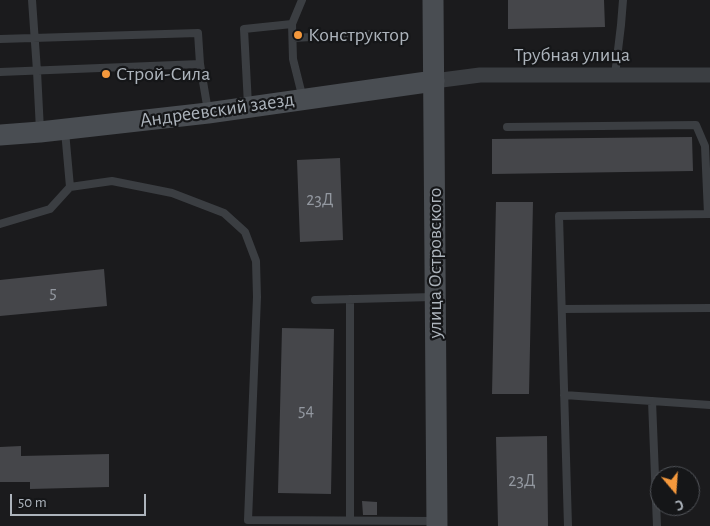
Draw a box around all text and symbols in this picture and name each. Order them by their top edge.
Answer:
place label: Конструктор [308,23,409,47]
marker: Конструктор [292,29,304,41]
street label: Трубная улица [514,43,630,67]
place label: Строй-Сила [116,62,210,86]
marker: Строй-Сила [100,68,112,80]
street label: Андреевский заезд [138,87,296,133]
street label: улица Островского [423,187,447,339]
house number: 23Д [306,189,334,211]
house number: 5 [49,282,57,304]
house number: 54 [298,400,314,422]
north arrow [650,466,700,516]
house number: 23Д [508,470,536,492]
scale bar [12,484,149,516]
text: 50 m [18,495,47,510]
text: С [673,496,685,512]

